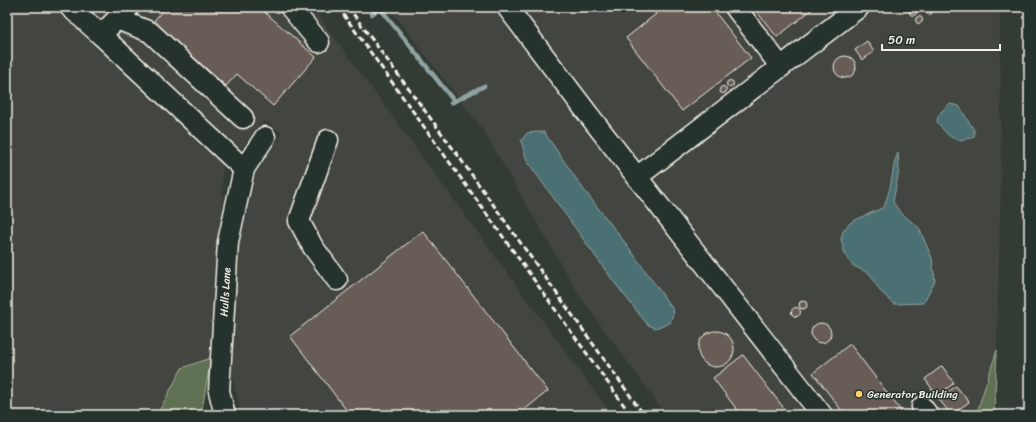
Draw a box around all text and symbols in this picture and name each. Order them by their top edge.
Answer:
scale bar [882,26,1000,52]
text: 50 m [888,29,915,51]
street label: Hulls Lane [214,266,236,317]
place label: Generator Building [867,385,958,404]
marker: Generator Building [854,389,864,399]

